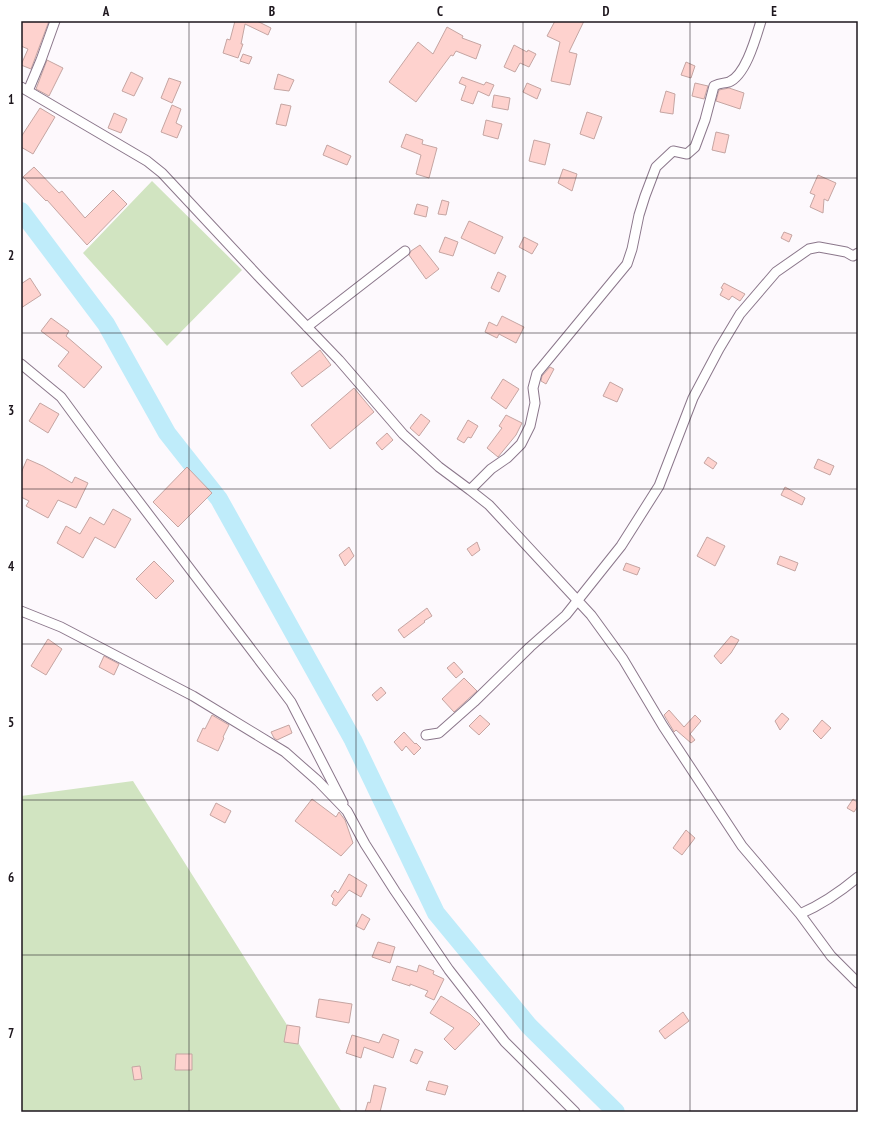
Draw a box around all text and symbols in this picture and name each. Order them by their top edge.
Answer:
text: A [102,3,110,20]
text: B [269,3,275,20]
text: C [437,3,443,20]
text: D [603,3,610,20]
text: E [771,3,777,20]
text: 1 [8,91,14,108]
text: 2 [8,247,14,264]
text: 3 [8,402,14,419]
text: 4 [8,558,15,575]
text: 5 [8,714,14,731]
text: 6 [8,869,14,886]
text: 7 [8,1025,14,1042]

